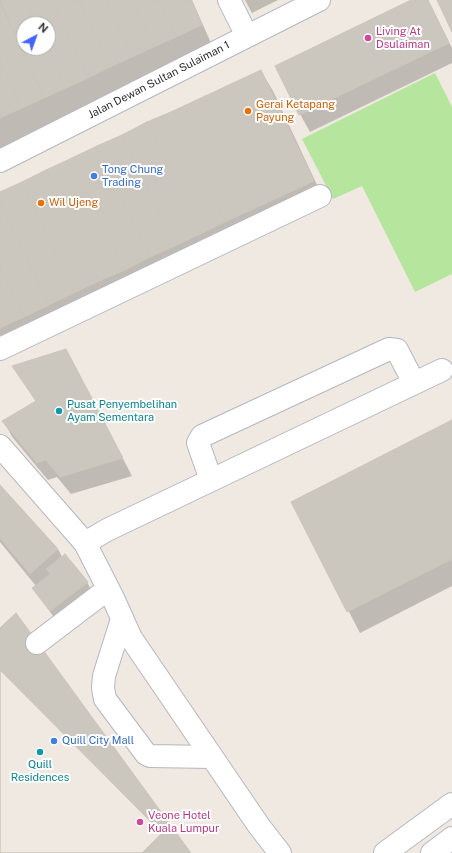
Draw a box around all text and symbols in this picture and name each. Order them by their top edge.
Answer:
north arrow [16,16,56,56]
text: N [36,20,50,35]
place label: Living At Dsulaiman [376,25,430,51]
marker: Living At Dsulaiman [363,33,373,43]
street label: Jalan Dewan Sultan Sulaiman 1 [86,38,232,122]
place label: Gerai Ketapang Payung [256,98,335,124]
marker: Gerai Ketapang Payung [243,106,253,116]
place label: Tong Chung Trading [102,163,163,189]
marker: Tong Chung Trading [89,171,99,181]
place label: Wil Ujeng [49,196,98,210]
marker: Wil Ujeng [36,198,46,208]
place label: Pusat Penyembelihan Ayam Sementara [67,398,177,424]
marker: Pusat Penyembelihan Ayam Sementara [54,406,64,416]
place label: Quill City Mall [62,734,134,748]
marker: Quill City Mall [49,736,59,746]
marker: Quill Residences [35,747,45,757]
place label: Quill Residences [11,758,69,784]
place label: Veone Hotel Kuala Lumpur [148,809,219,835]
marker: Veone Hotel Kuala Lumpur [135,817,145,827]

